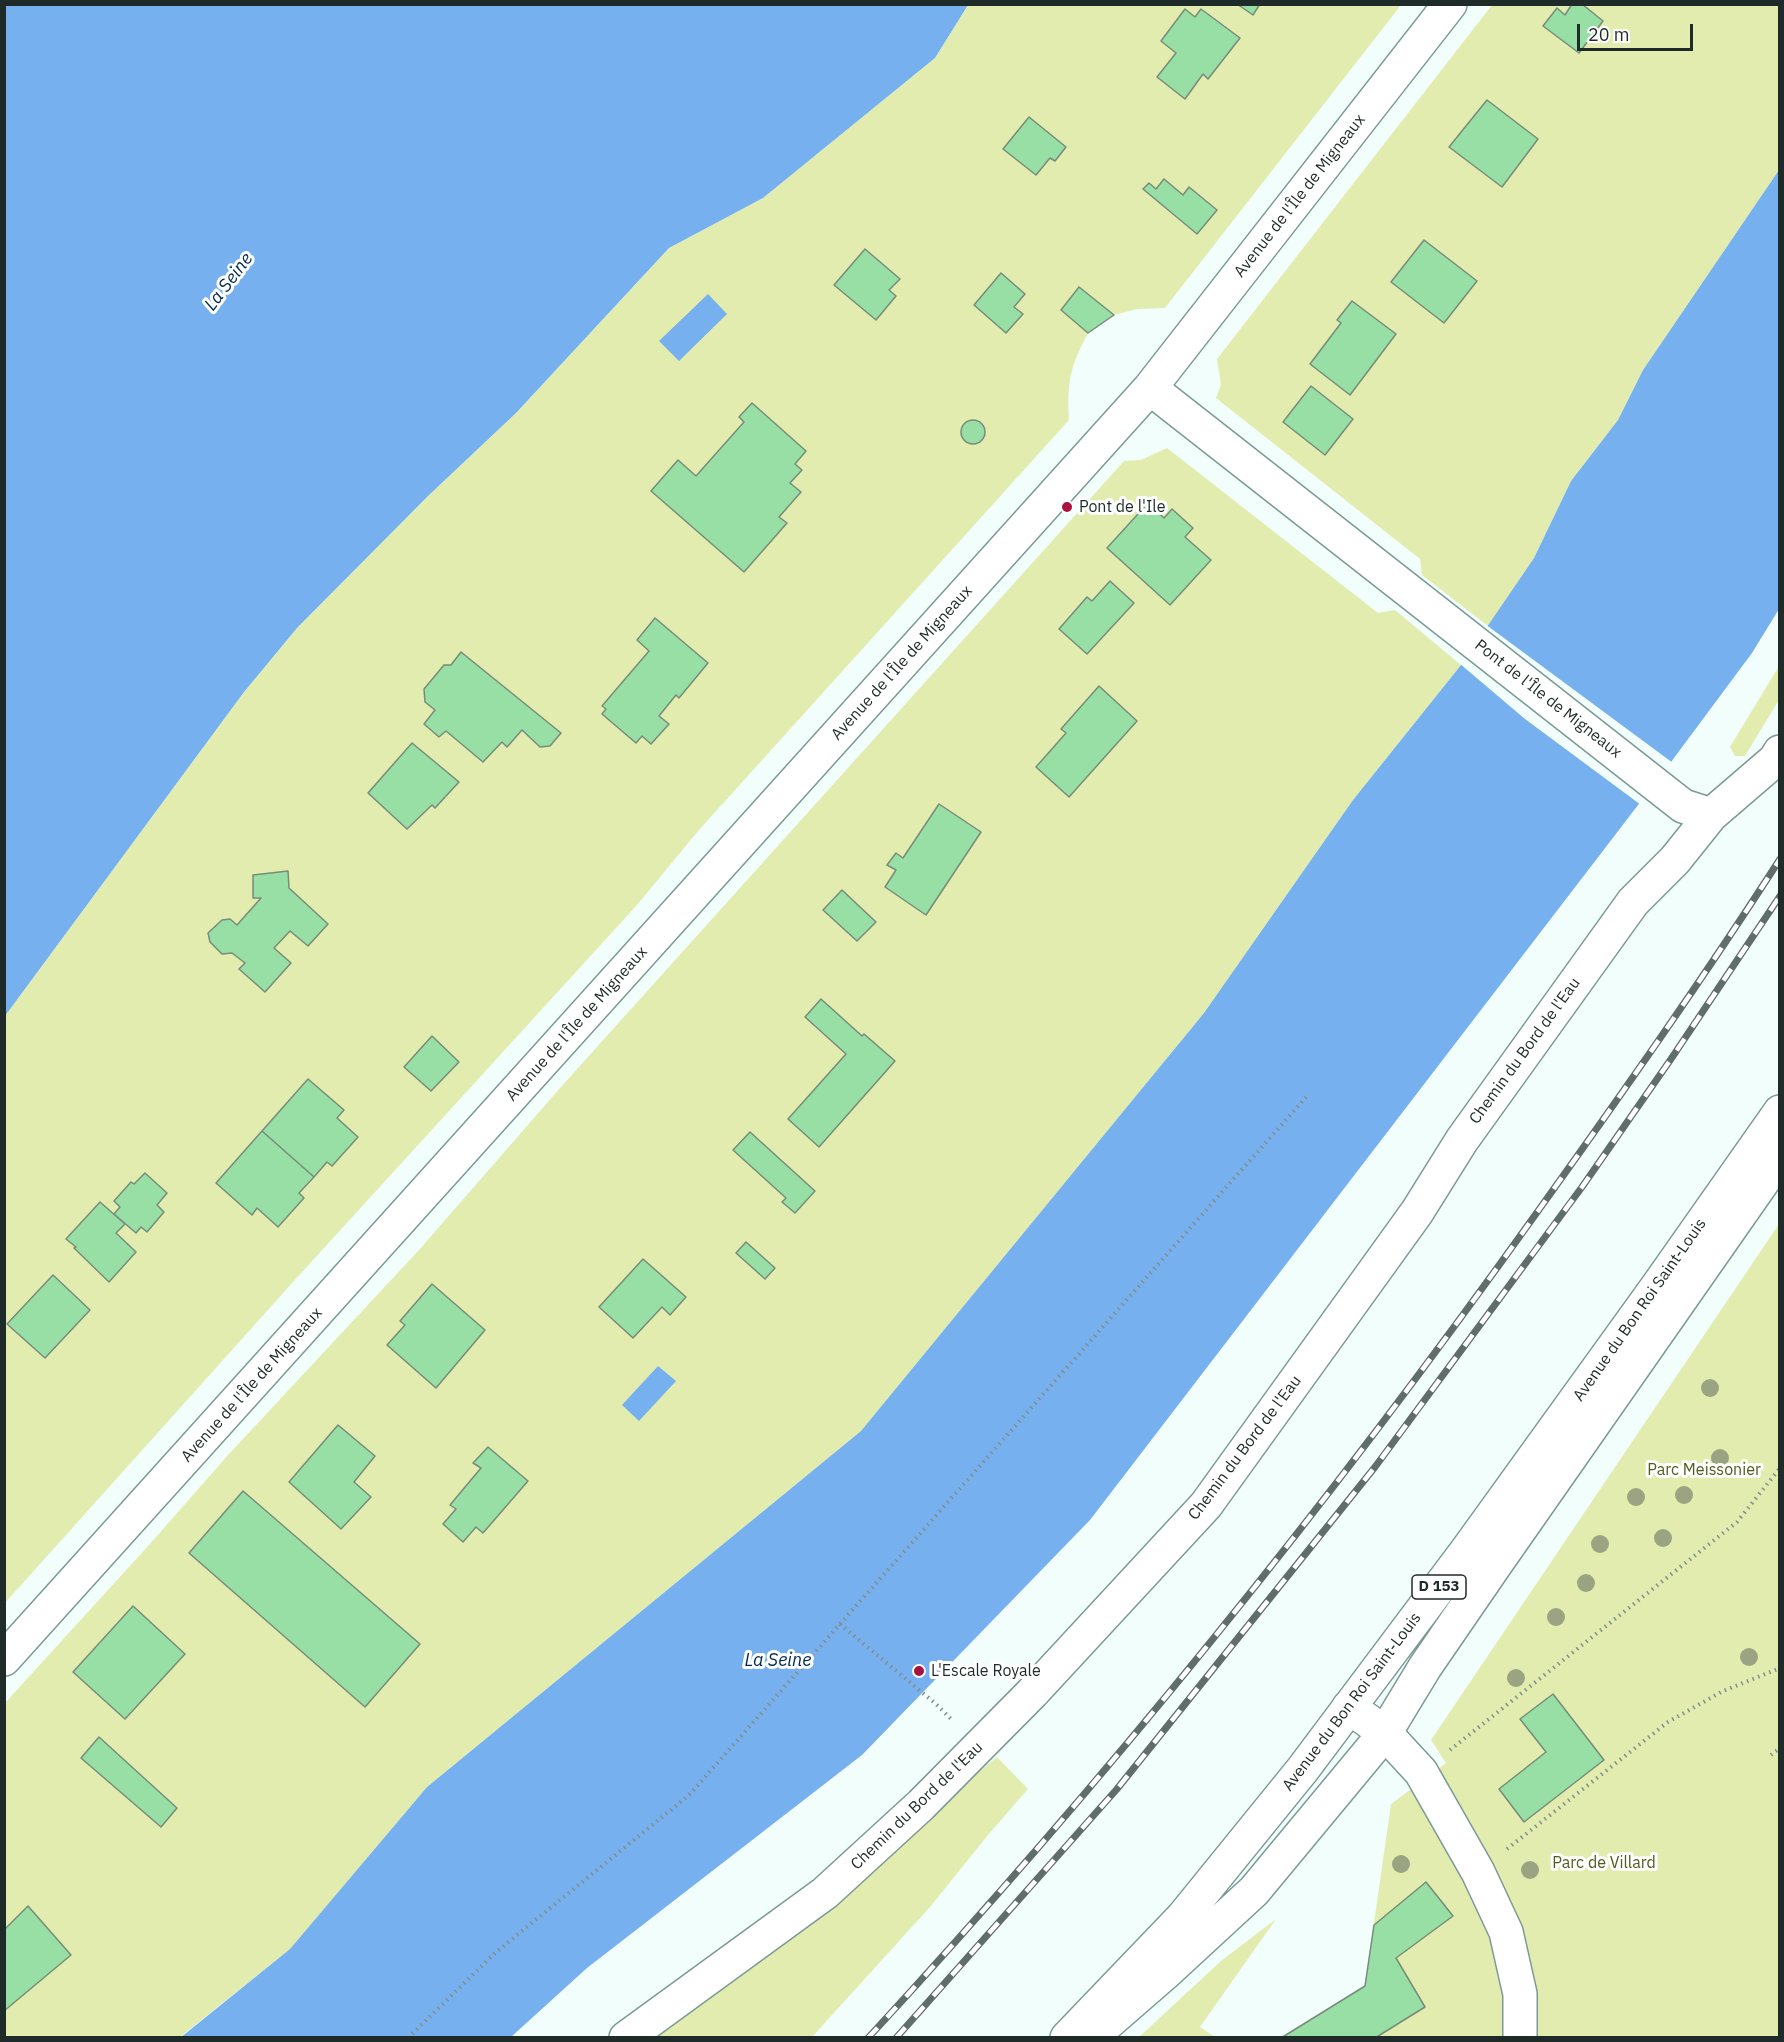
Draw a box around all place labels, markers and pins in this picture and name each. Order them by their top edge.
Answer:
place label: Pont de l'Ile [1079,497,1165,517]
marker: Pont de l'Ile [1060,500,1074,514]
place label: L'Escale Royale [931,1661,1041,1681]
marker: L'Escale Royale [912,1664,926,1678]

